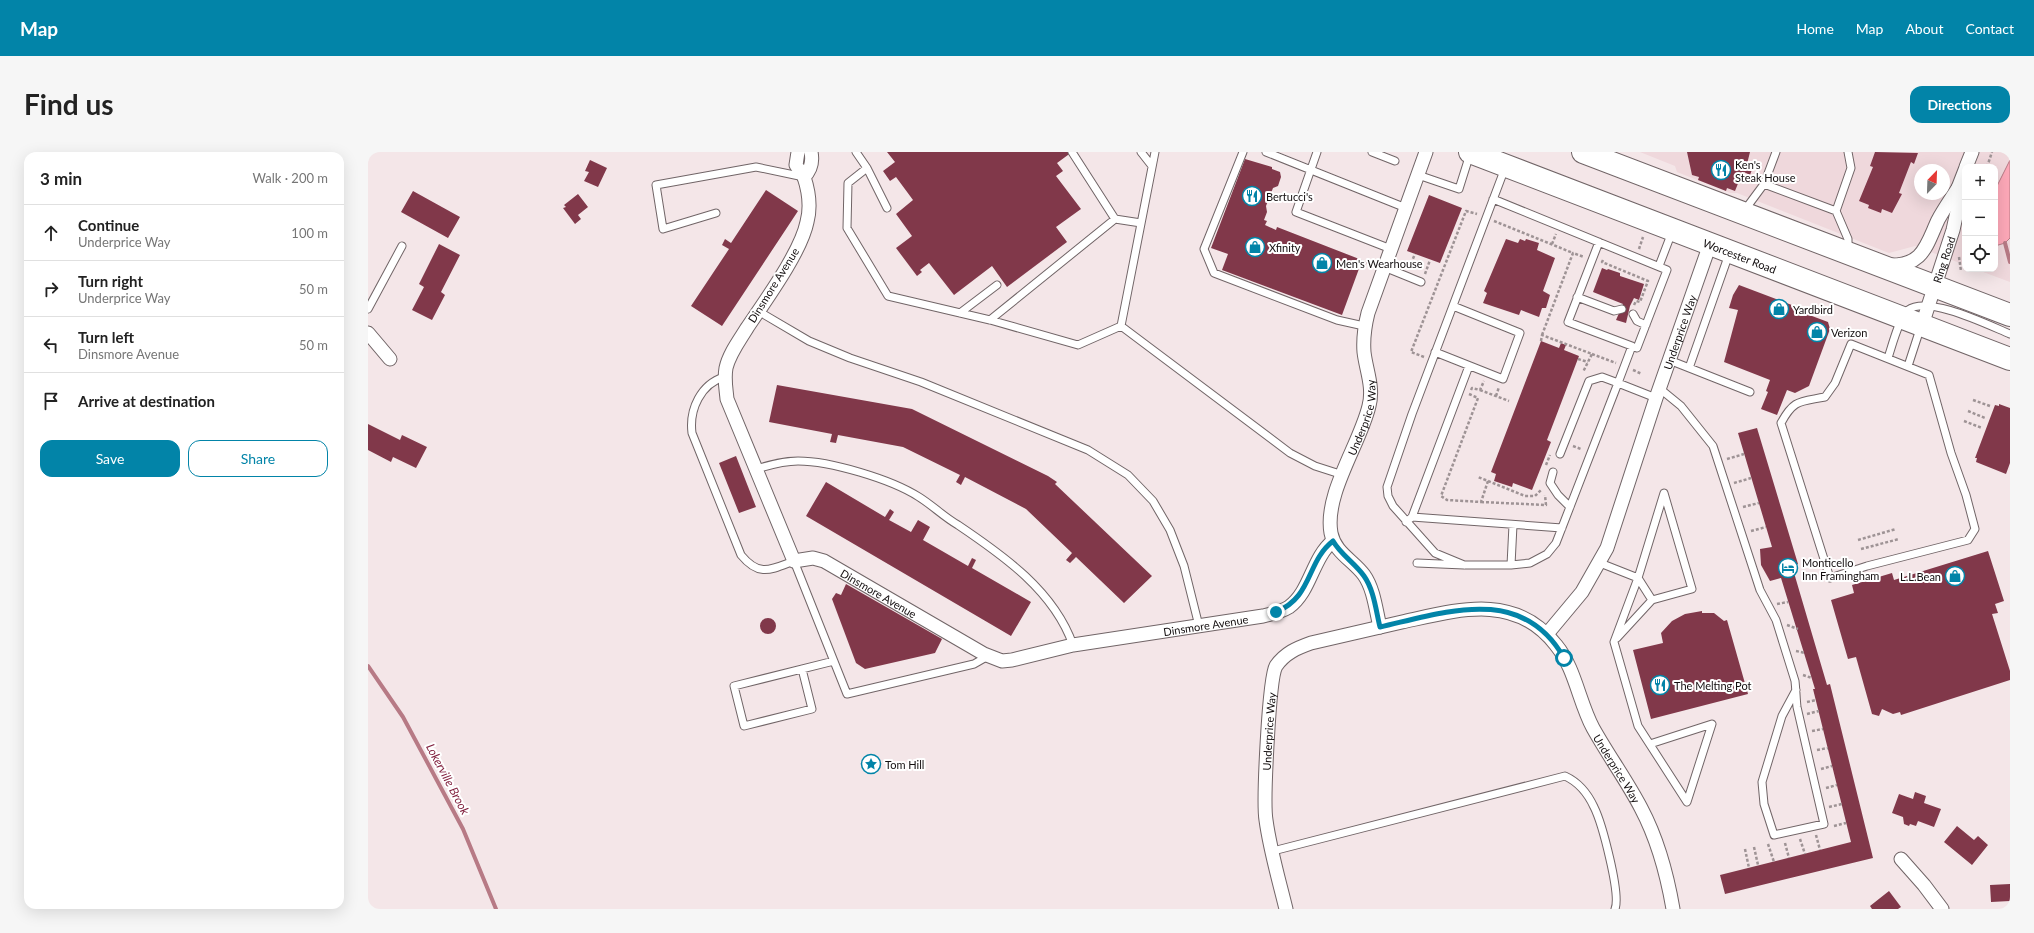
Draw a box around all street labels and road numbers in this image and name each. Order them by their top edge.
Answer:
street label: Ring Road [1930,234,1957,285]
street label: Worcester Road [1701,236,1778,275]
street label: Dinsmore Avenue [745,245,801,325]
street label: Underprice Way [1660,293,1698,371]
street label: Underprice Way [1344,379,1377,457]
street label: Dinsmore Avenue [839,566,919,620]
street label: Dinsmore Avenue [1162,612,1249,638]
street label: Underprice Way [1259,691,1278,771]
street label: Underprice Way [1591,732,1644,805]

